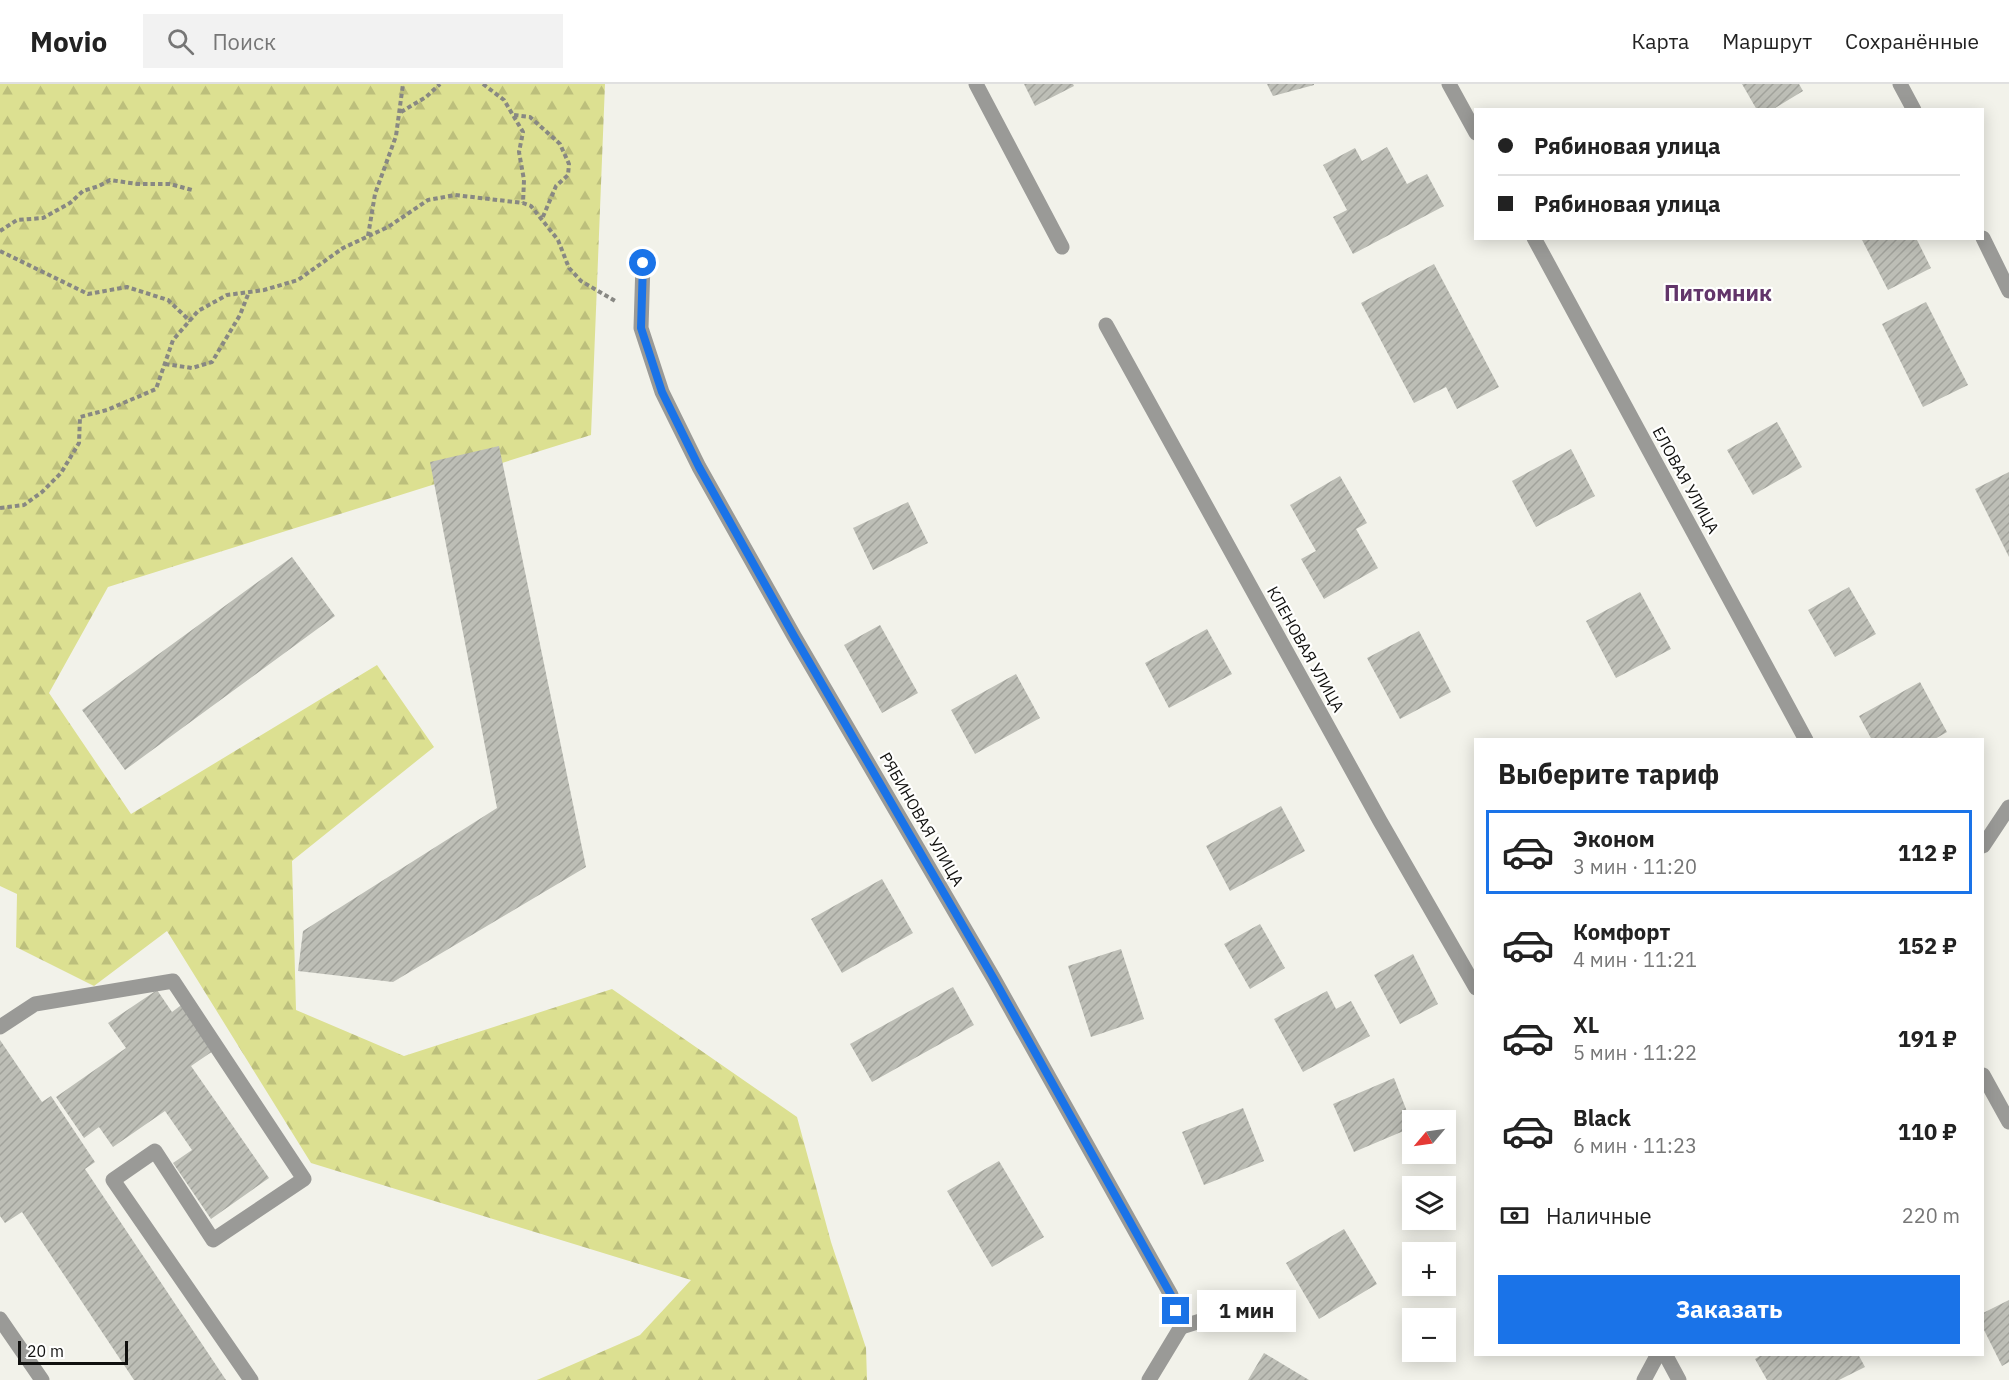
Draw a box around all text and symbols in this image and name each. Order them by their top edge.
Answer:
search box [143,14,563,68]
text: Movio [30,23,107,60]
icon: search [164,25,197,58]
text: Поиск [212,27,276,56]
text: Карта [1631,27,1689,55]
text: Маршрут [1722,27,1812,55]
text: Сохранённые [1845,27,1979,55]
text: Рябиновая улица [1534,131,1721,160]
text: Рябиновая улица [1534,189,1721,218]
route start [629,249,656,276]
district label: Питомник [1664,278,1772,307]
street label: ЕЛОВАЯ УЛИЦА [1648,423,1724,537]
street label: КЛЕНОВАЯ УЛИЦА [1263,583,1349,715]
street label: РЯБИНОВАЯ УЛИЦА [875,748,969,890]
text: Выберите тариф [1498,756,1719,791]
text: Эконом [1573,824,1655,853]
icon: car [1501,825,1555,879]
text: 112 ₽ [1898,838,1957,867]
text: 3 мин · 11:20 [1573,853,1697,880]
text: Комфорт [1573,917,1670,946]
icon: car [1501,918,1555,972]
text: 152 ₽ [1898,931,1957,960]
text: 4 мин · 11:21 [1573,946,1697,973]
text: XL [1573,1010,1599,1039]
icon: car [1501,1011,1555,1065]
text: 191 ₽ [1898,1024,1957,1053]
text: 5 мин · 11:22 [1573,1039,1697,1066]
text: Black [1573,1103,1631,1132]
icon: car [1501,1104,1555,1158]
north arrow [1402,1110,1456,1164]
map controls [1402,1110,1456,1362]
text: 110 ₽ [1898,1117,1957,1146]
text: 6 мин · 11:23 [1573,1132,1697,1159]
button: layers [1402,1176,1456,1230]
icon: cash [1498,1199,1531,1232]
text: Наличные [1546,1201,1652,1230]
text: 220 m [1902,1202,1960,1229]
button: + [1402,1242,1456,1296]
button: Заказать [1498,1275,1960,1344]
callout: 1 мин [1197,1290,1296,1332]
route end [1162,1297,1189,1324]
text: 1 мин [1219,1297,1274,1324]
button: − [1402,1308,1456,1362]
scale bar [18,1338,128,1366]
text: 20 m [27,1341,64,1361]

